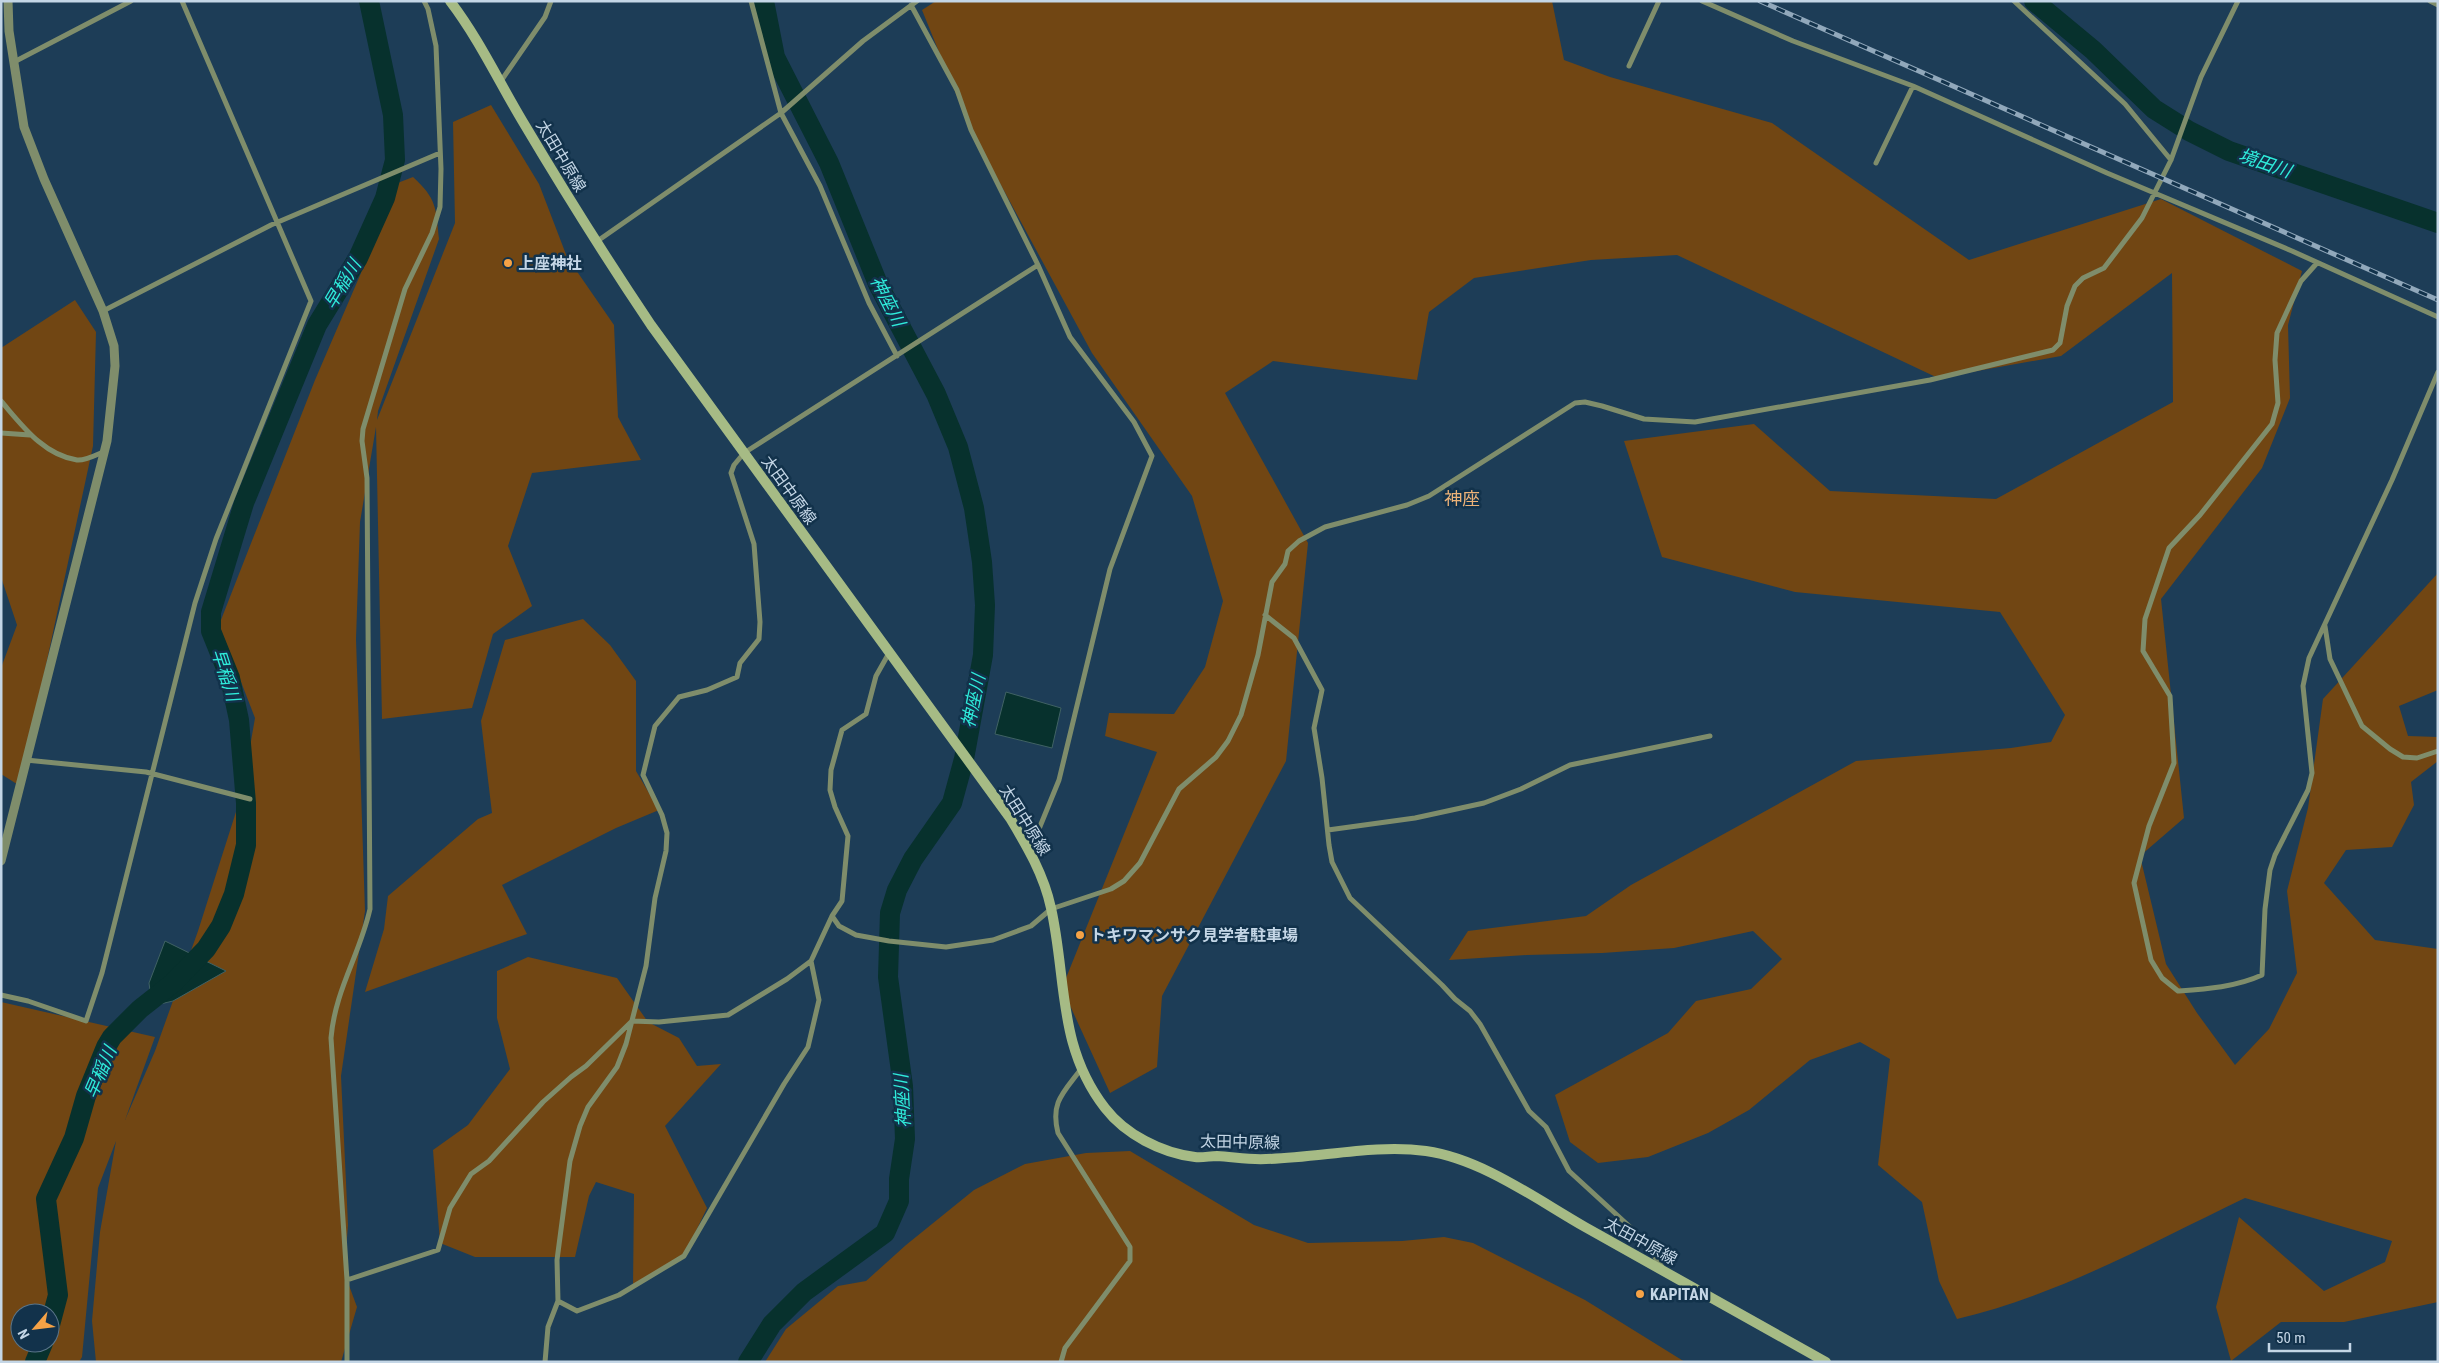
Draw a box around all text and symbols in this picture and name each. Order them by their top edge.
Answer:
street label: 太田中原線 [532,117,590,195]
water label: 境田川 [2236,144,2296,182]
water label: 早稲川 [319,254,366,313]
place label: 上座神社 [518,254,582,273]
marker: 上座神社 [502,257,514,269]
water label: 神座川 [866,272,911,332]
street label: 太田中原線 [758,452,820,528]
district label: 神座 [1444,488,1480,509]
water label: 早稲川 [208,646,245,706]
water label: 神座川 [957,670,989,730]
street label: 太田中原線 [996,781,1054,859]
place label: トキワマンサク見学者駐車場 [1090,926,1298,945]
marker: トキワマンサク見学者駐車場 [1074,929,1086,941]
water label: 早稲川 [80,1041,121,1101]
water label: 神座川 [890,1071,914,1129]
street label: 太田中原線 [1200,1132,1280,1152]
street label: 太田中原線 [1601,1213,1681,1269]
place label: KAPITAN [1650,1285,1709,1304]
marker: KAPITAN [1634,1288,1646,1300]
north arrow [10,1303,60,1353]
scale bar [2269,1320,2350,1352]
text: N [14,1327,33,1342]
text: 50 m [2276,1329,2306,1347]

